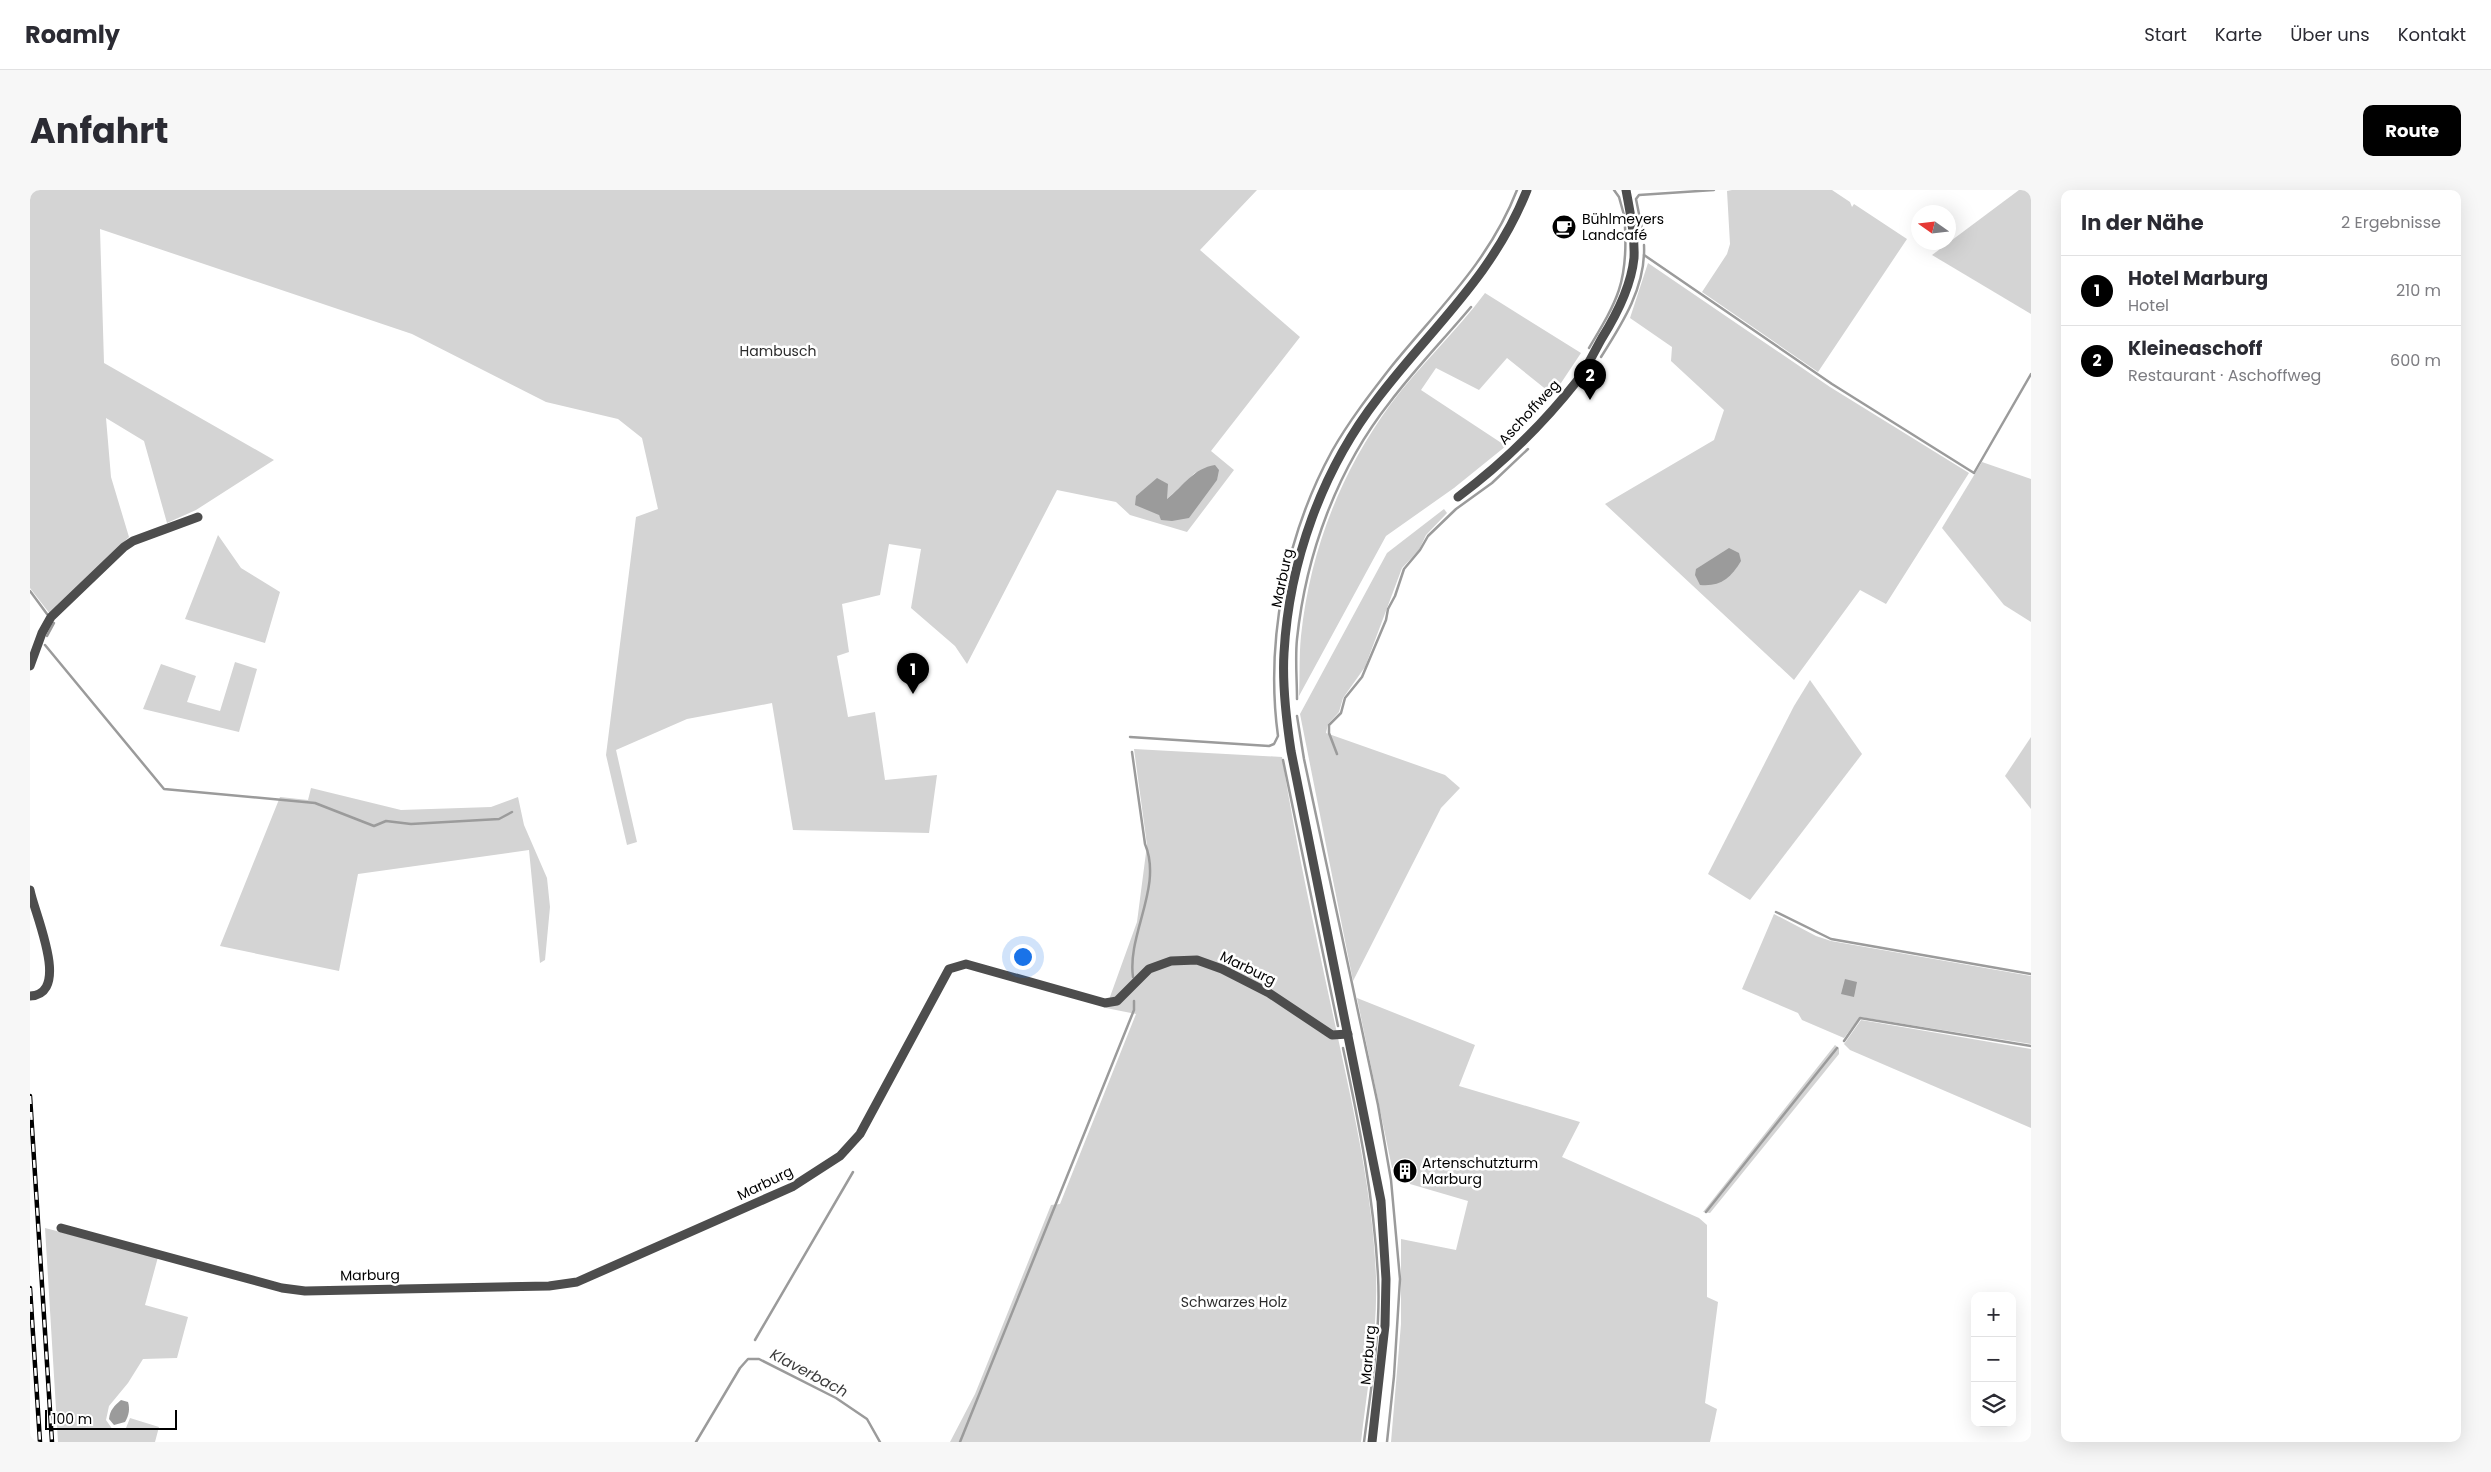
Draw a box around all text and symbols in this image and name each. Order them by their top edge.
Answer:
text: Roamly [25,18,120,51]
text: Start [2144,22,2187,47]
text: Karte [2215,22,2262,47]
text: Über uns [2290,22,2370,47]
text: Kontakt [2398,22,2466,47]
button: Route [2363,105,2461,156]
text: Anfahrt [30,106,169,155]
north arrow [1911,205,1956,250]
text: In der Nähe [2081,208,2204,237]
place label: Bühlmeyers Landcafé [1582,209,1664,245]
text: 2 Ergebnisse [2341,211,2441,234]
cafe icon: Bühlmeyers Landcafé [1551,214,1577,240]
text: Hotel Marburg [2128,265,2268,292]
text: 1 [2094,279,2100,302]
text: 210 m [2396,279,2441,302]
text: Hotel [2128,294,2169,317]
text: Kleineaschoff [2128,335,2262,362]
park label: Hambusch [740,341,816,361]
text: 2 [2092,349,2102,372]
text: 600 m [2390,349,2441,372]
pin: 2 [1574,359,1606,400]
text: Restaurant · Aschoffweg [2128,364,2321,387]
street label: Aschoffweg [1494,375,1564,449]
street label: Marburg [1266,547,1298,609]
pin: 1 [897,653,929,694]
your location [1010,944,1036,970]
street label: Marburg [1217,946,1279,990]
place label: Artenschutzturm Marburg [1422,1153,1538,1189]
building icon: Artenschutzturm Marburg [1392,1158,1418,1184]
street label: Marburg [734,1161,796,1205]
street label: Marburg [340,1264,400,1286]
park label: Schwarzes Holz [1181,1292,1287,1312]
map controls [1971,1292,2016,1427]
button: + [1971,1292,2016,1337]
street label: Marburg [1355,1324,1381,1386]
button: − [1971,1337,2016,1382]
water label: Klaverbach [767,1343,852,1402]
button: layers [1971,1382,2016,1427]
scale bar [45,1407,178,1430]
text: 100 m [52,1409,92,1429]

